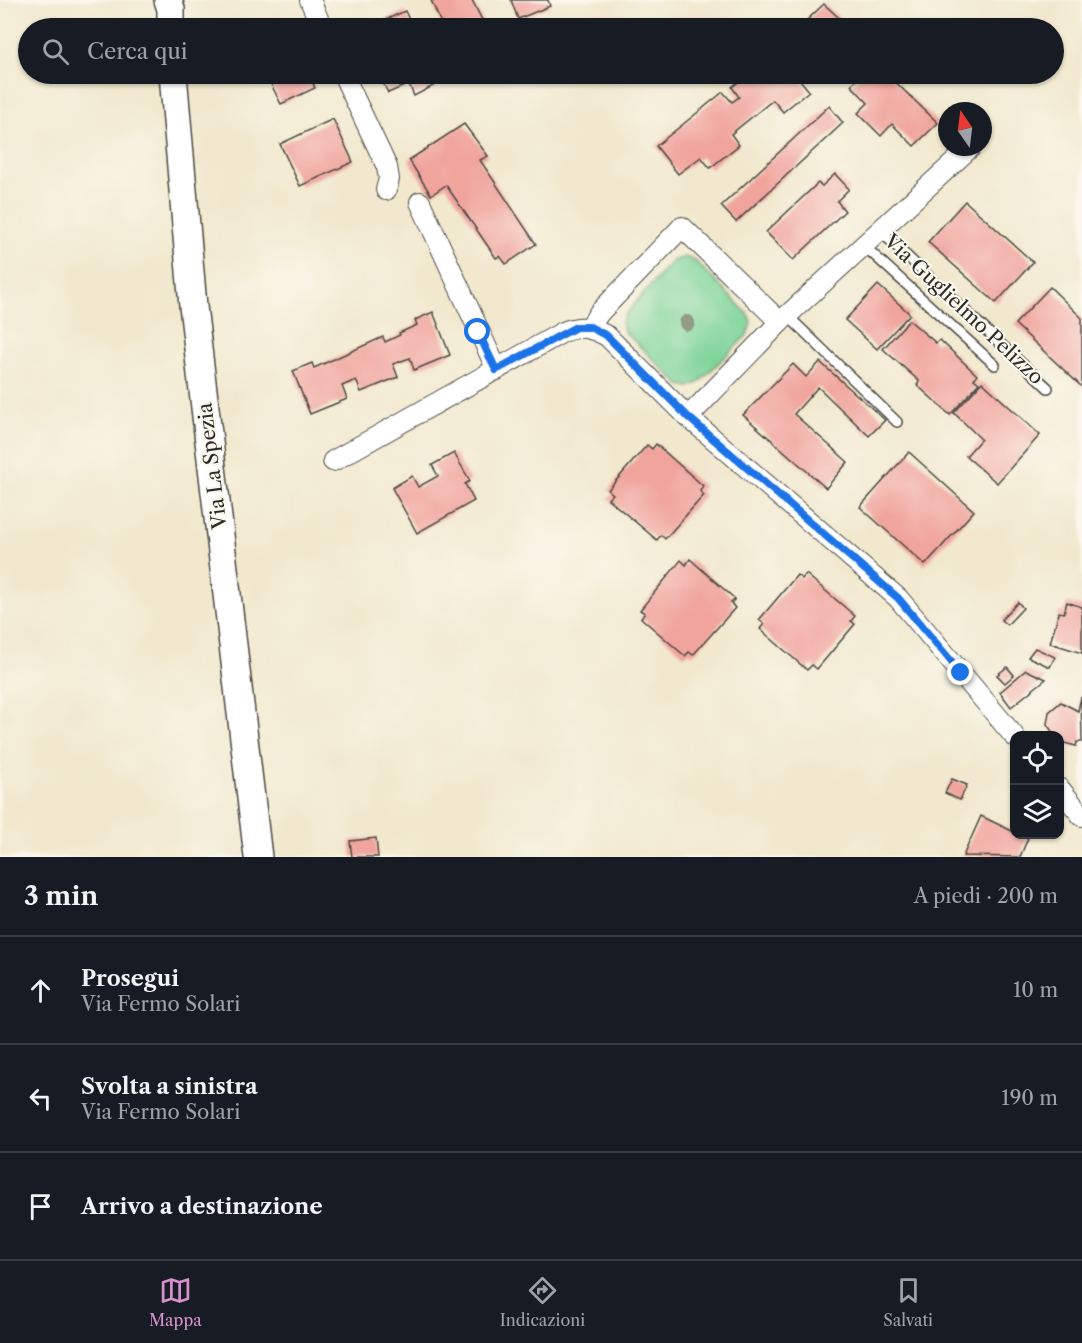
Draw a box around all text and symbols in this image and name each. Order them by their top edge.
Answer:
search box [18,18,1064,84]
icon: search [39,35,72,68]
text: Cerca qui [87,38,188,65]
north arrow [938,102,992,156]
street label: Via Guglielmo Pelizzo [879,228,1049,389]
route start [464,318,490,344]
street label: Via La Spezia [192,401,232,532]
route end [947,659,973,685]
map controls [1010,731,1064,839]
button: locate [1010,731,1064,785]
button: layers [1010,785,1064,839]
text: 3 min [24,880,98,912]
text: A piedi · 200 m [914,884,1058,908]
text: Prosegui [81,965,179,992]
icon: ahead [24,974,57,1007]
text: 10 m [1013,978,1058,1002]
text: Via Fermo Solari [81,992,240,1016]
text: Svolta a sinistra [81,1073,258,1100]
icon: left [24,1082,57,1115]
text: 190 m [1001,1086,1058,1110]
text: Via Fermo Solari [81,1100,240,1124]
icon: arrive [24,1190,57,1223]
text: Arrivo a destinazione [81,1193,323,1220]
tab: Mappa [149,1274,202,1330]
tab: Indicazioni [500,1274,585,1330]
tab: Salvati [883,1274,933,1330]

